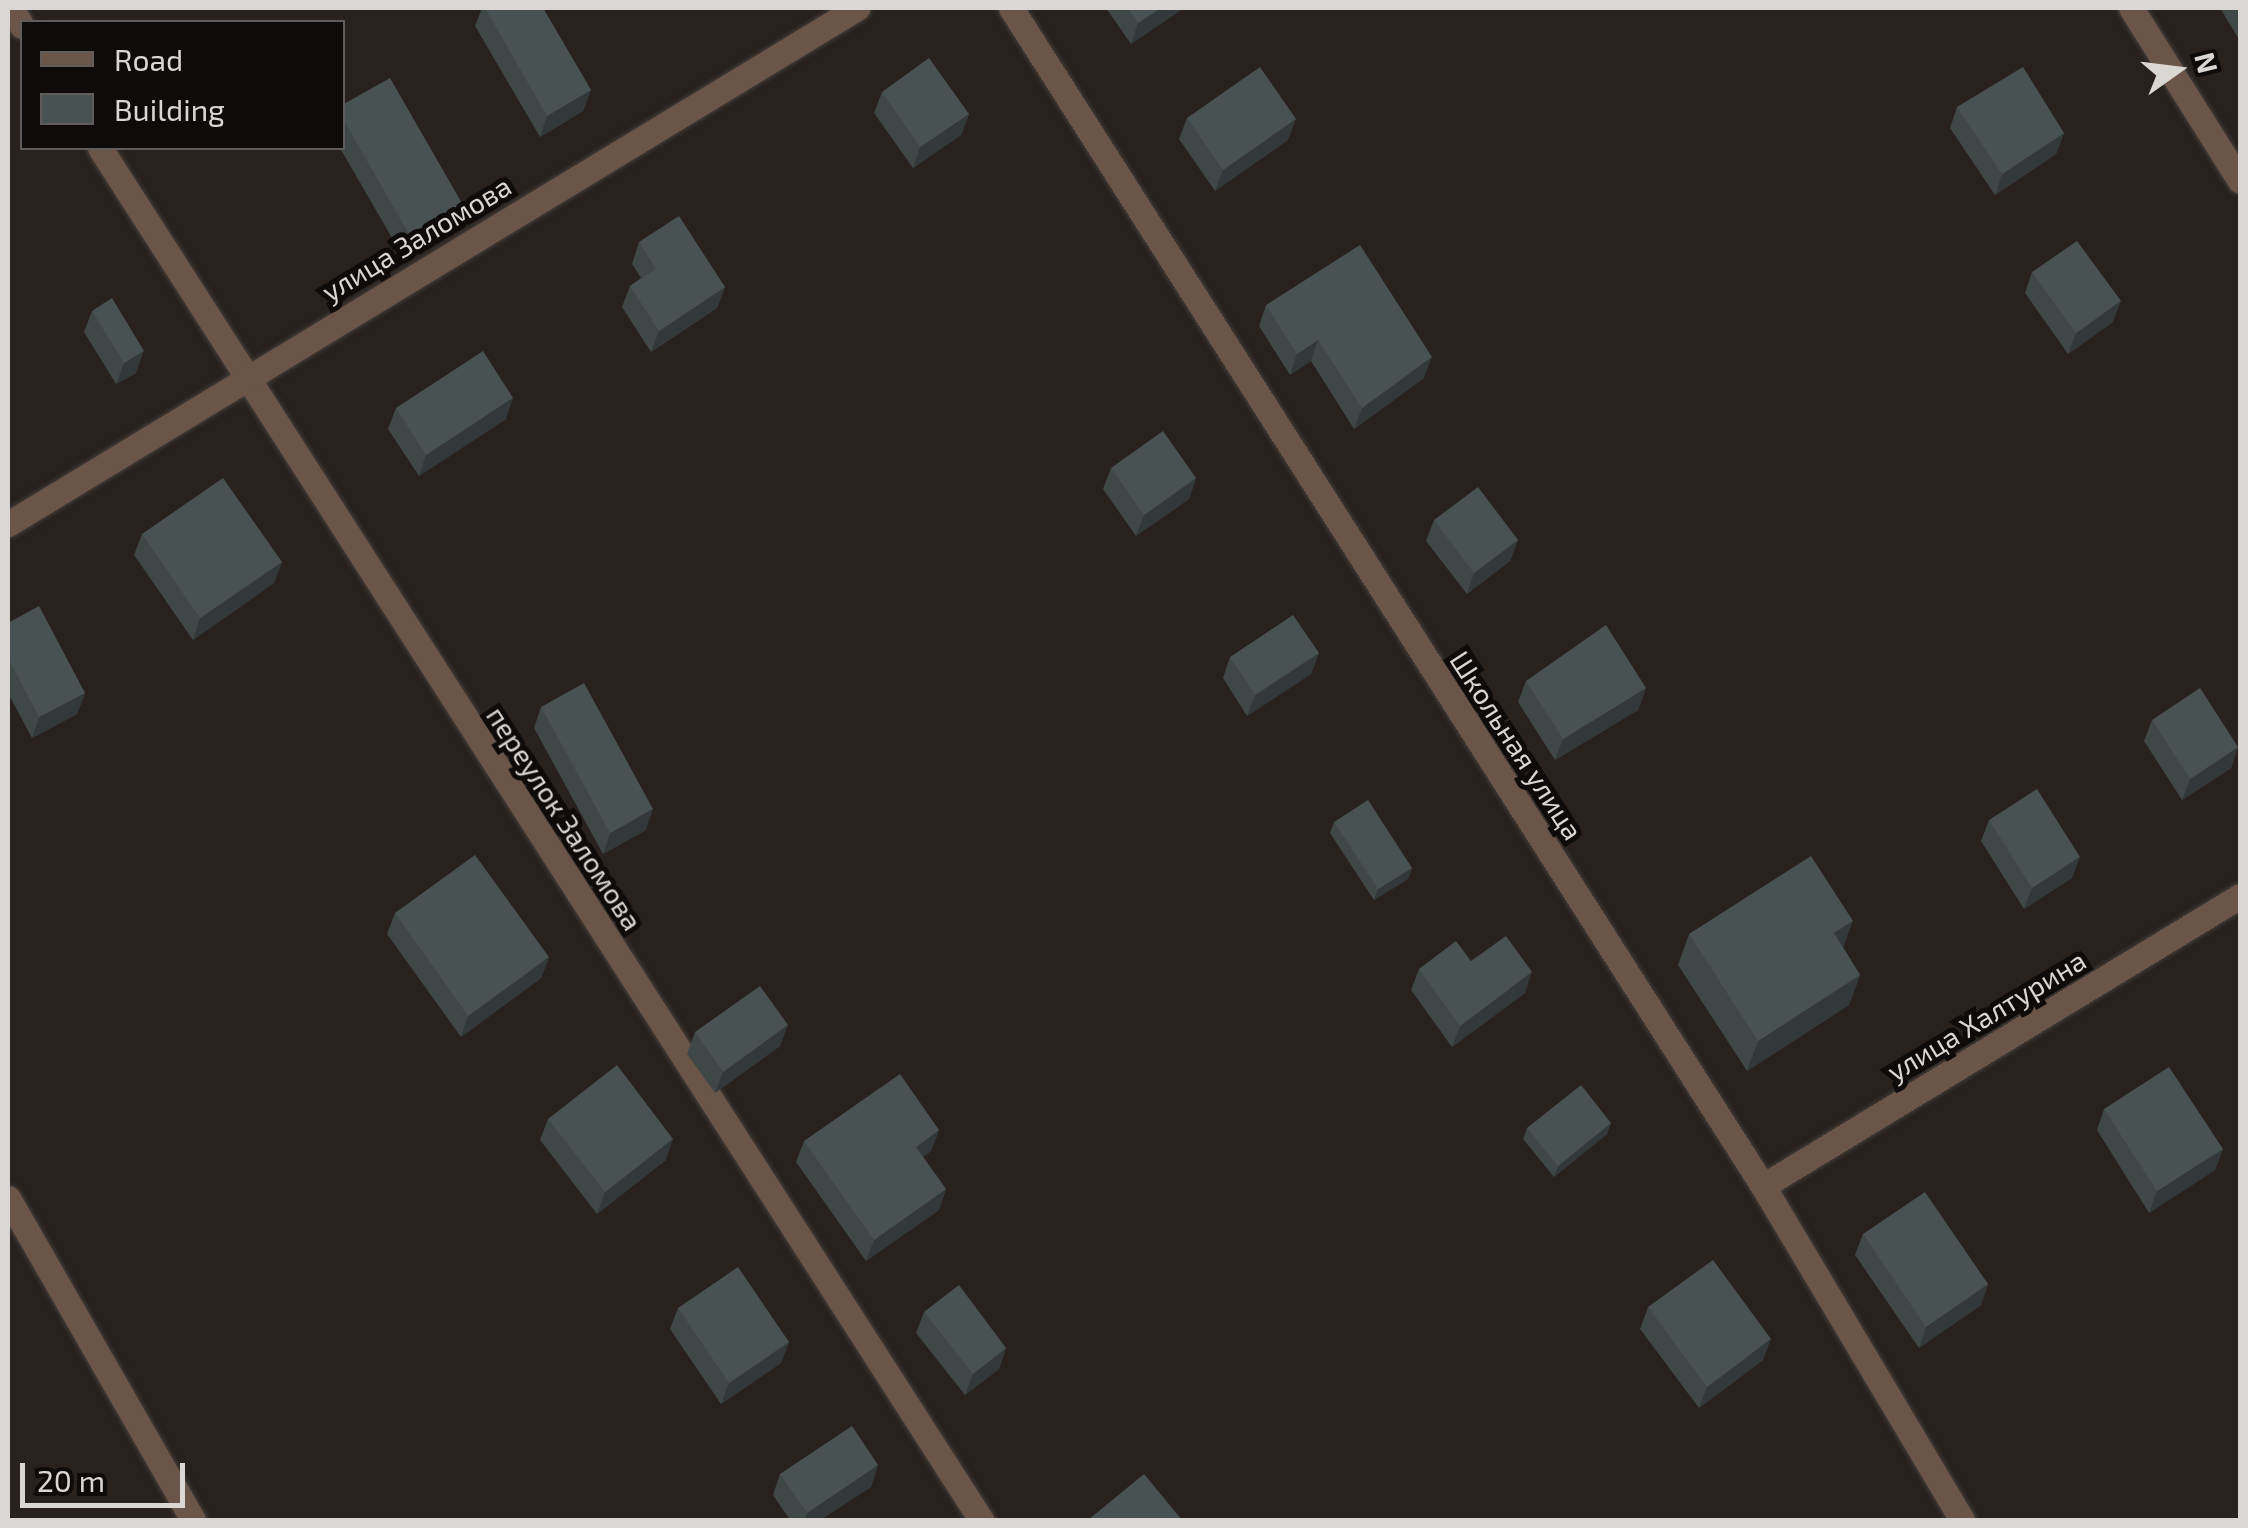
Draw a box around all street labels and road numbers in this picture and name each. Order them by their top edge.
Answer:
street label: улица Заломова [315,168,517,308]
street label: Школьная улица [1443,644,1591,846]
street label: переулок Заломова [480,700,650,936]
street label: улица Халтурина [1881,942,2091,1088]

